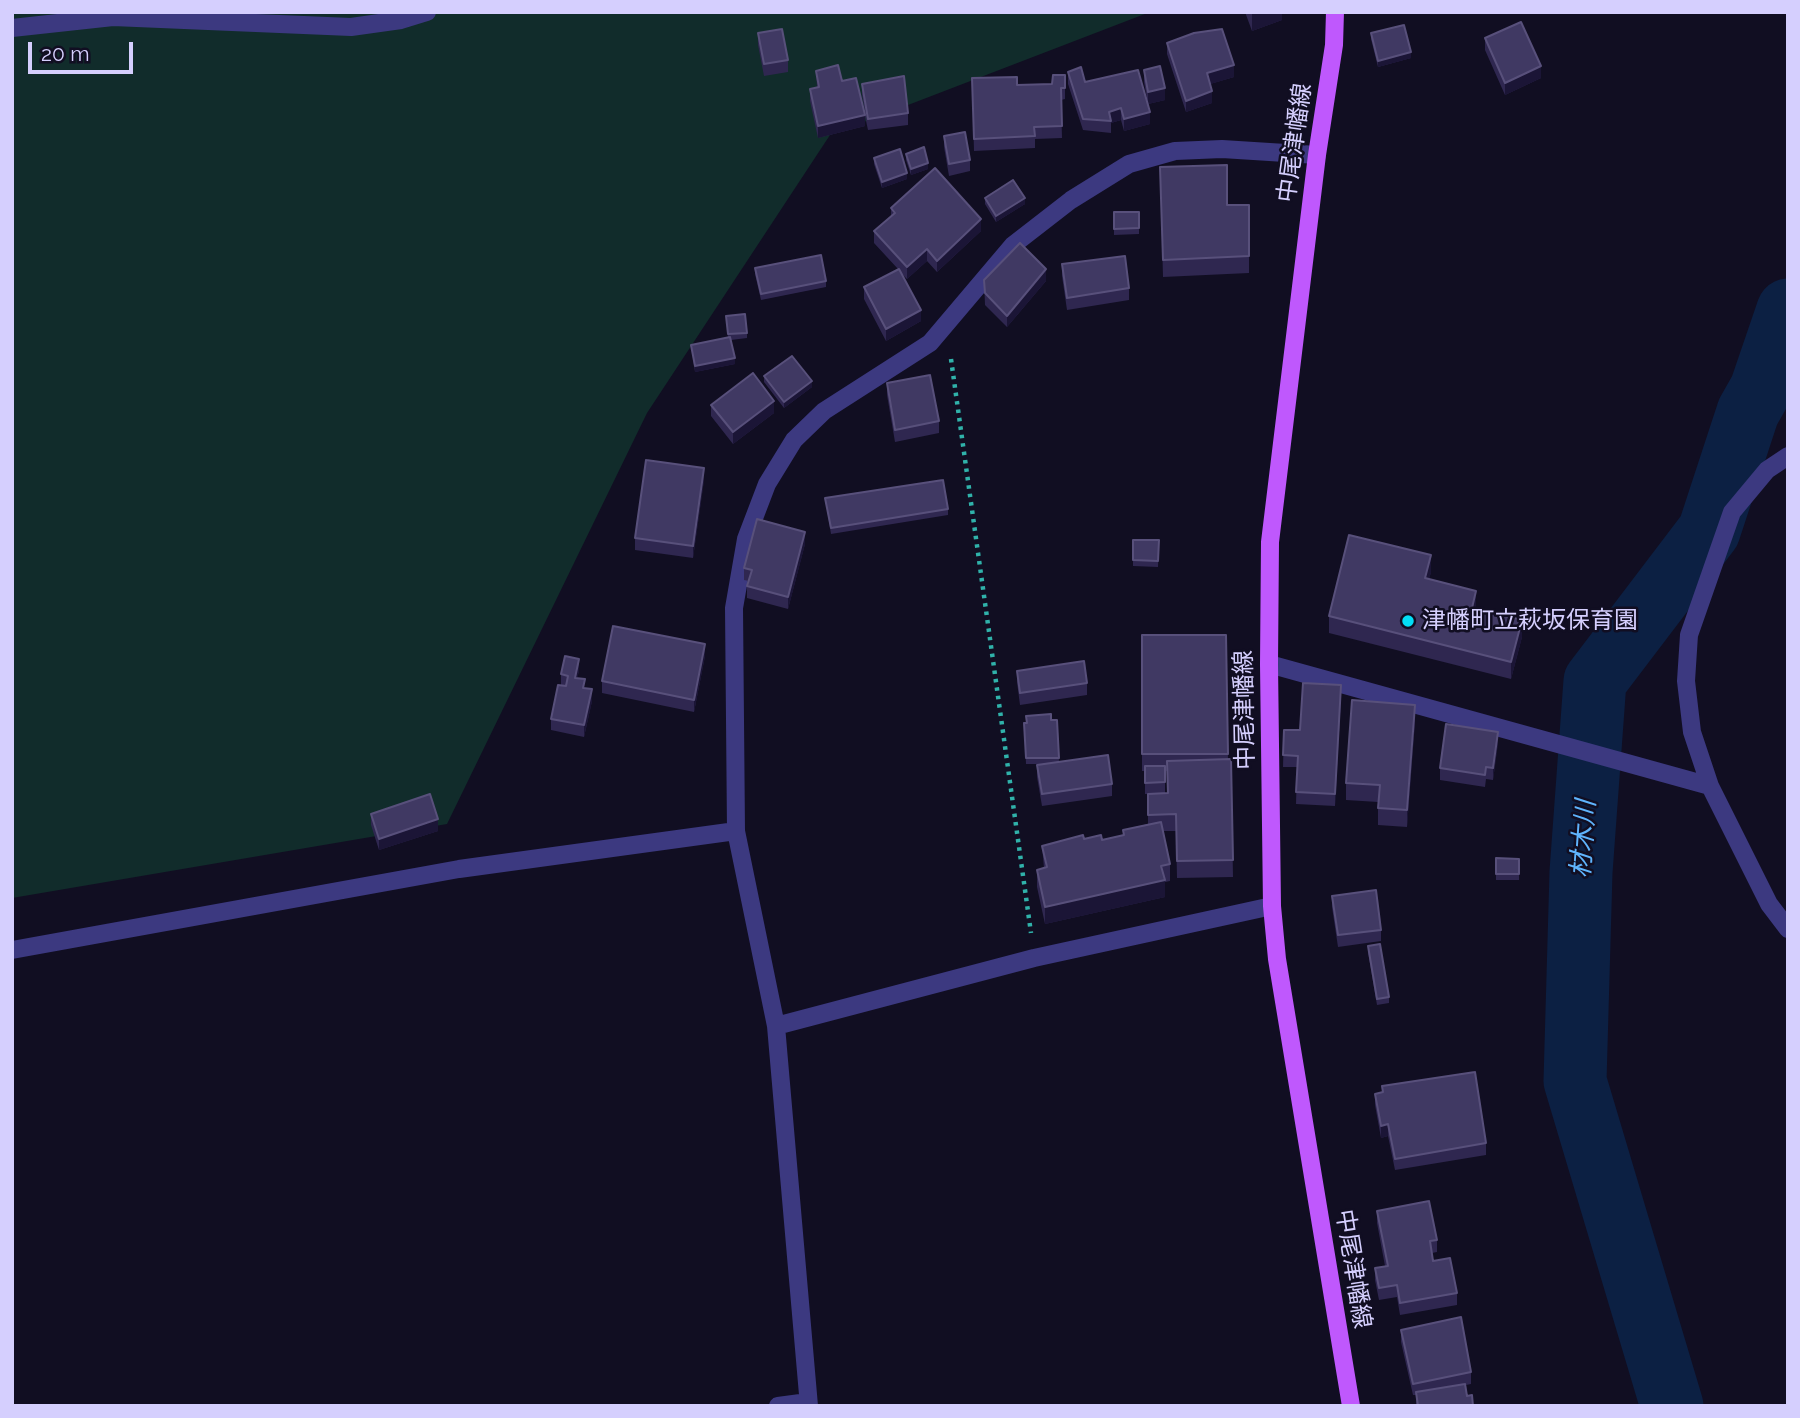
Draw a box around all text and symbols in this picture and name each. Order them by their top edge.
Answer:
scale bar [32,28,136,72]
text: 20 m [41,41,89,66]
street label: 中尾津幡線 [1272,82,1318,204]
place label: 津幡町立萩坂保育園 [1422,607,1638,635]
marker: 津幡町立萩坂保育園 [1400,613,1416,629]
street label: 中尾津幡線 [1230,650,1260,770]
water label: 材木川 [1566,799,1602,879]
street label: 中尾津幡線 [1329,1207,1377,1331]

